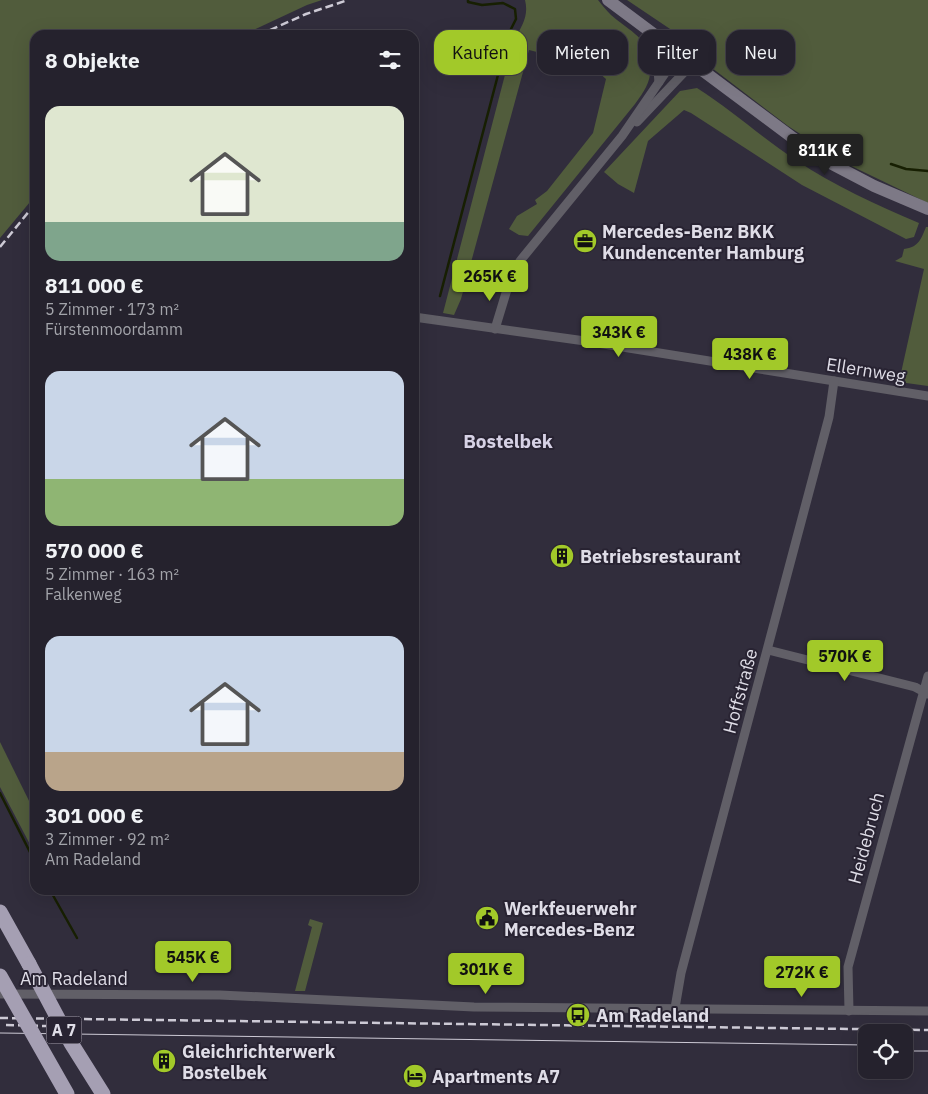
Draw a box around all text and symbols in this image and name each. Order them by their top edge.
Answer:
chip: Kaufen [434,30,527,75]
chip: Mieten [537,30,628,75]
chip: Filter [638,30,716,75]
chip: Neu [726,30,795,75]
text: 8 Objekte [45,46,140,74]
icon: filters [376,46,404,74]
pin: 811K € [784,134,866,176]
icon: home [180,139,270,229]
text: 811K € [798,140,852,160]
place label: Mercedes-Benz BKK Kundencenter Hamburg [602,220,804,264]
office icon: Mercedes-Benz BKK Kundencenter Hamburg [572,228,598,254]
pin: 265K € [449,260,531,302]
text: 265K € [463,266,517,286]
text: 811 000 € [45,271,144,299]
text: 5 Zimmer · 173 m² [45,299,179,319]
pin: 343K € [578,316,660,358]
text: Fürstenmoordamm [45,319,183,339]
text: 343K € [592,322,646,342]
pin: 438K € [709,338,791,380]
text: 438K € [723,344,777,364]
street label: Ellernweg [825,352,908,388]
icon: home [180,404,270,494]
district label: Bostelbek [463,429,553,453]
text: 570 000 € [45,536,144,564]
building icon: Betriebsrestaurant [549,543,575,569]
place label: Betriebsrestaurant [580,545,741,568]
text: 5 Zimmer · 163 m² [45,564,179,584]
text: Falkenweg [45,584,122,604]
pin: 570K € [804,640,886,682]
street label: Hoffstraße [718,646,762,736]
text: 570K € [818,646,872,666]
icon: home [180,669,270,759]
street label: Heidebruch [843,790,889,886]
text: 301 000 € [45,801,144,829]
text: 3 Zimmer · 92 m² [45,829,170,849]
text: Am Radeland [45,849,141,869]
place label: Werkfeuerwehr Mercedes-Benz [504,897,637,941]
public building icon: Werkfeuerwehr Mercedes-Benz [474,905,500,931]
pin: 545K € [152,940,234,983]
text: 545K € [166,947,220,967]
pin: 301K € [445,952,527,995]
pin: 272K € [761,956,843,998]
text: 301K € [459,959,513,979]
text: 272K € [775,962,829,982]
street label: Am Radeland [20,967,128,990]
bus stop icon: Am Radeland [565,1002,591,1028]
place label: Am Radeland [596,1004,709,1027]
road number: A 7 [46,1016,82,1044]
map controls [858,1024,913,1079]
button: locate [858,1024,913,1079]
place label: Gleichrichterwerk Bostelbek [182,1040,336,1084]
building icon: Gleichrichterwerk Bostelbek [151,1048,177,1074]
hotel icon: Apartments A7 [402,1063,428,1089]
place label: Apartments A7 [432,1065,560,1088]

